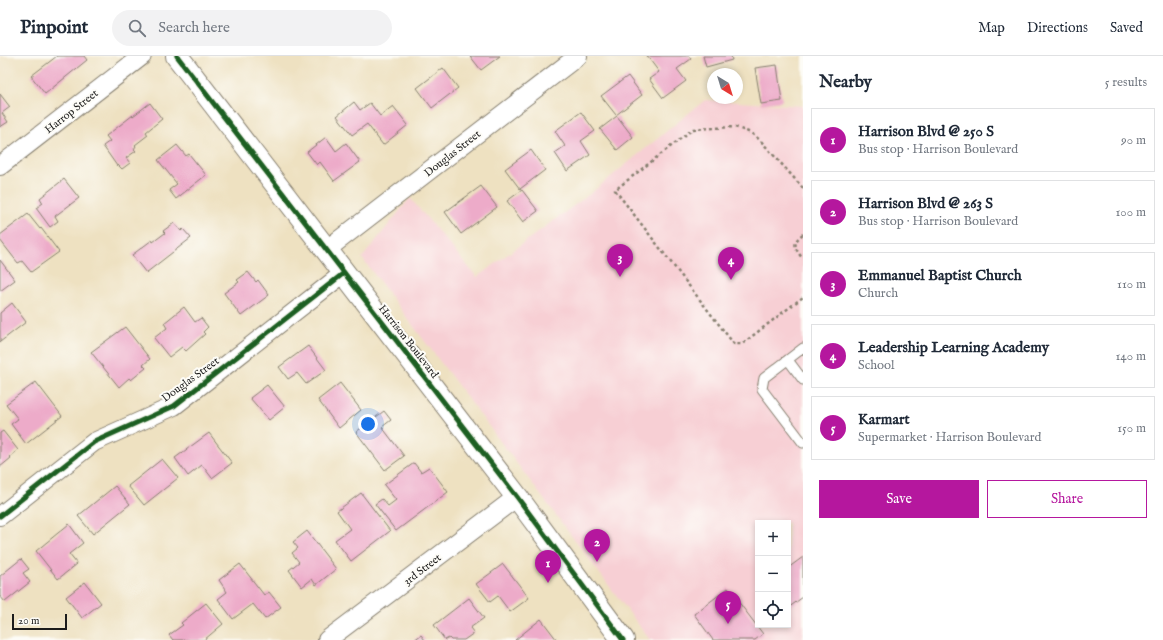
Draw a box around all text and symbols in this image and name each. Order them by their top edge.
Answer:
search box [112,10,392,46]
text: Pinpoint [20,16,88,40]
icon: search [126,17,148,39]
text: Search here [158,18,230,37]
text: Map [978,19,1005,37]
text: Directions [1027,19,1088,37]
text: Saved [1110,19,1143,37]
north arrow [707,68,743,104]
text: Nearby [819,72,872,93]
text: 5 results [1105,74,1147,91]
street label: Harrop Street [42,86,101,137]
text: Harrison Blvd @ 250 S [858,122,994,141]
street label: Douglas Street [422,127,484,180]
text: 1 [831,132,835,149]
text: 90 m [1121,132,1146,149]
text: Bus stop · Harrison Boulevard [858,141,1018,158]
text: Harrison Blvd @ 263 S [858,194,993,213]
text: 2 [830,204,836,221]
text: 100 m [1116,204,1146,221]
text: Bus stop · Harrison Boulevard [858,213,1018,230]
pin: 3 [607,244,633,277]
pin: 4 [718,247,744,280]
text: Emmanuel Baptist Church [858,266,1022,285]
text: 3 [831,276,835,293]
text: 110 m [1117,276,1146,293]
text: Church [858,285,898,302]
street label: Harrison Boulevard [375,302,441,381]
text: Leadership Learning Academy [858,338,1049,357]
text: 4 [830,348,836,365]
text: 140 m [1116,348,1146,365]
street label: Douglas Street [159,354,222,405]
text: School [858,357,895,374]
text: Karmart [858,410,910,429]
your location [358,414,378,434]
text: 5 [831,420,835,437]
text: 150 m [1117,420,1146,437]
text: Supermarket · Harrison Boulevard [858,429,1041,446]
button: Save [819,480,979,518]
button: Share [987,480,1147,518]
map controls [755,520,791,628]
button: + [755,520,791,556]
pin: 2 [584,529,610,562]
pin: 1 [535,550,561,583]
street label: 3rd Street [401,551,444,589]
button: − [755,556,791,592]
pin: 5 [715,591,741,624]
button: locate [755,592,791,628]
scale bar [12,612,67,631]
text: 20 m [18,614,39,628]

